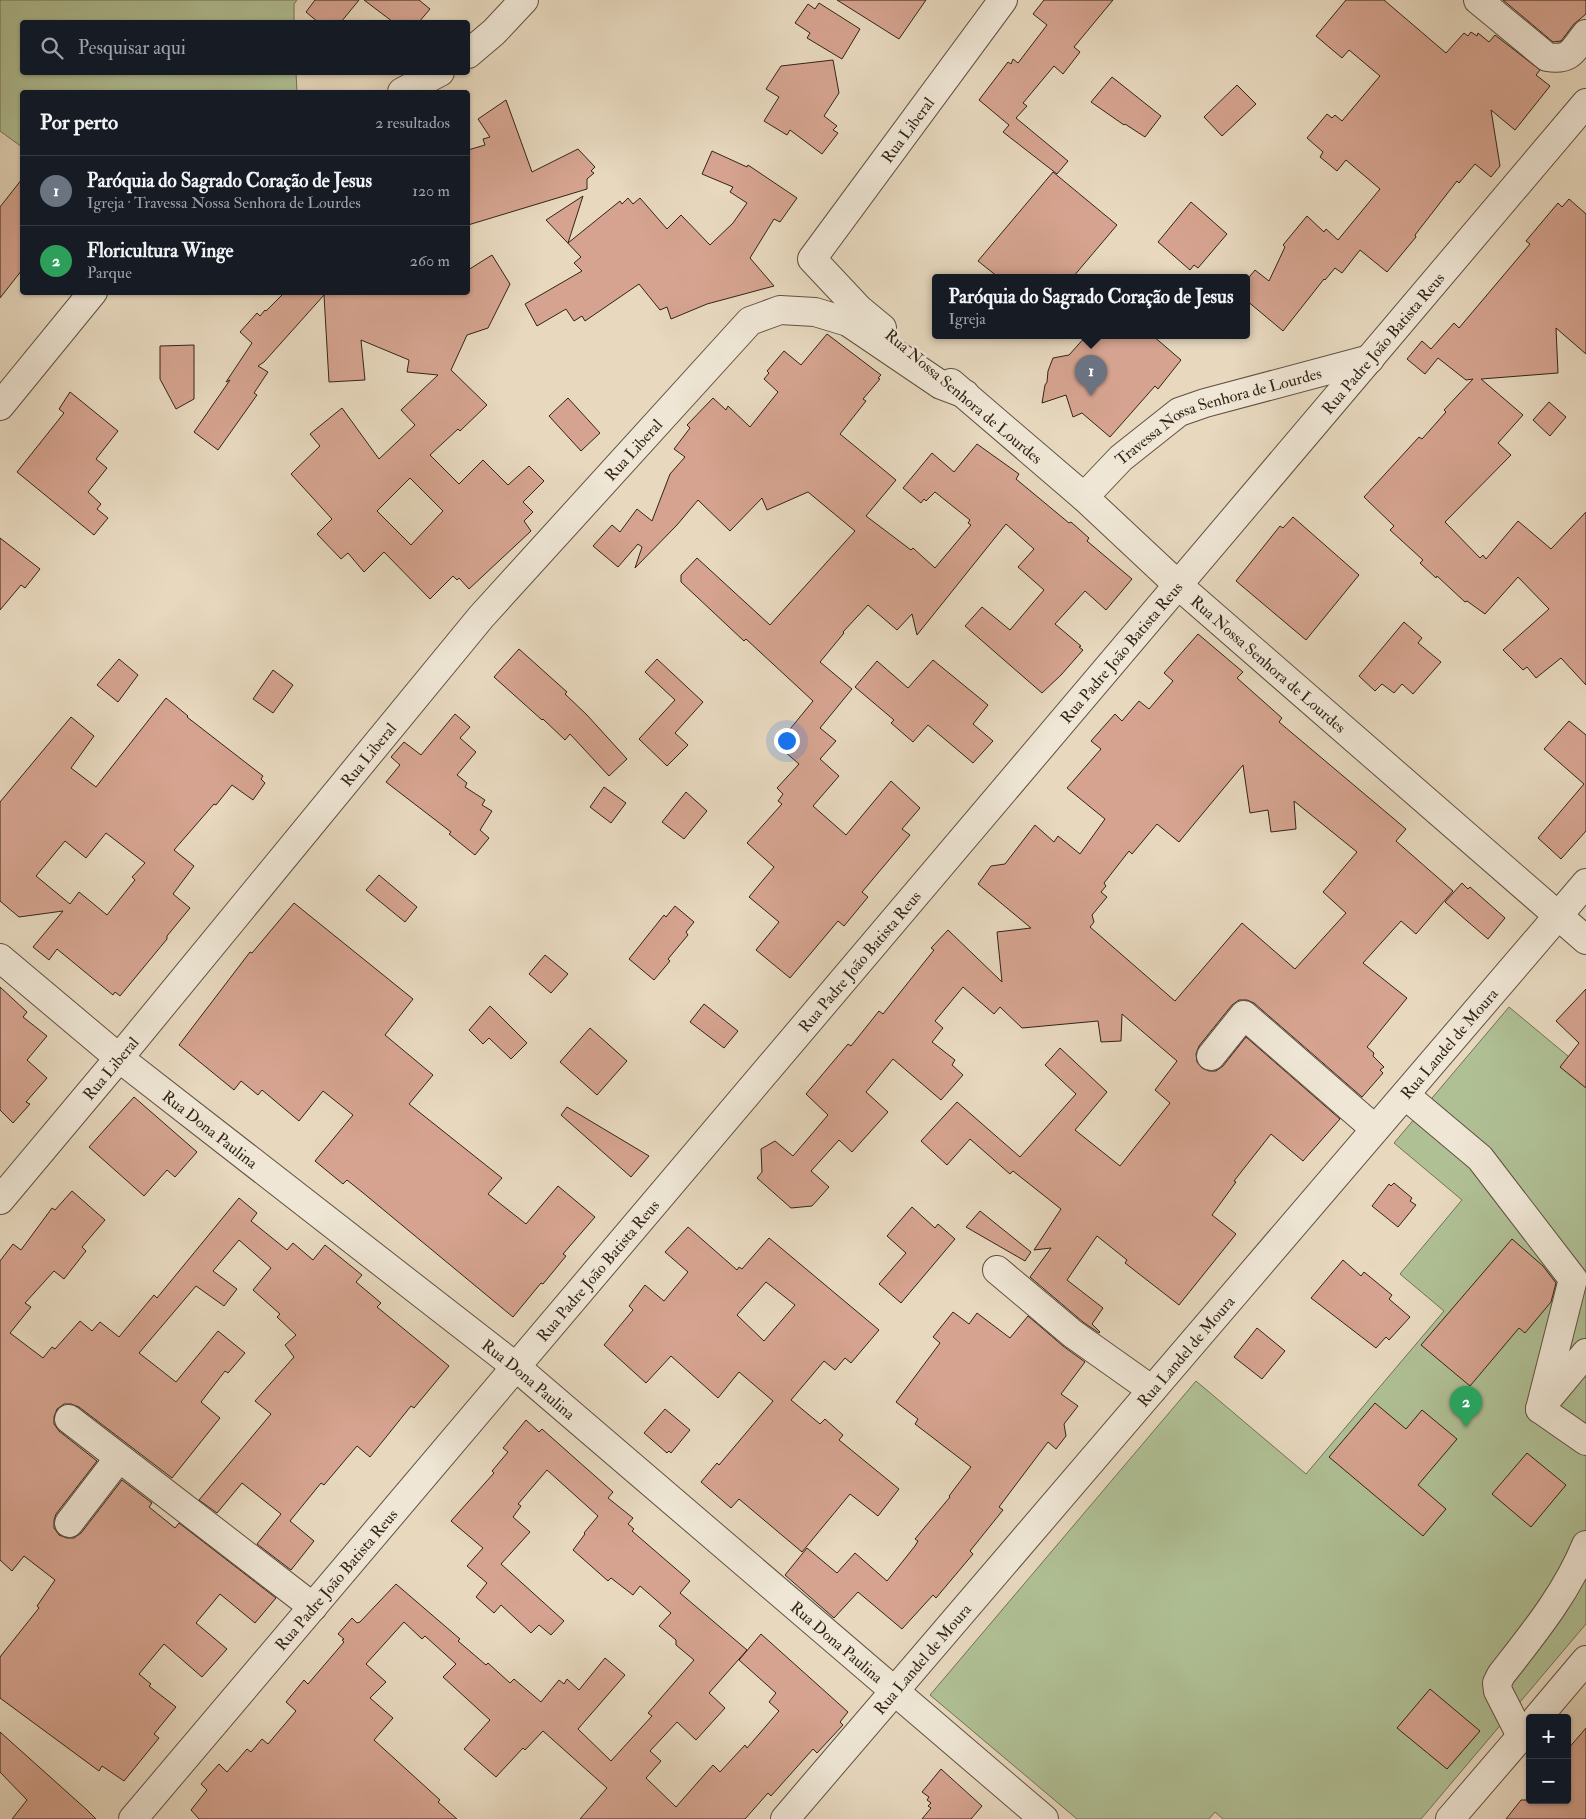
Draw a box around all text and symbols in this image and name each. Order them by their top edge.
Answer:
search box [20,20,470,75]
icon: search [38,34,66,62]
text: Pesquisar aqui [78,36,186,60]
street label: Rua Liberal [877,94,939,167]
text: Por perto [40,109,118,136]
text: 2 resultados [375,113,450,133]
text: Paróquia do Sagrado Coração de Jesus [87,169,372,193]
text: 1 [53,181,59,201]
text: 120 m [412,181,450,201]
text: Igreja · Travessa Nossa Senhora de Lourdes [87,193,361,213]
text: Floricultura Winge [87,239,234,263]
text: 2 [52,251,60,271]
text: 260 m [410,251,450,271]
text: Parque [87,263,132,283]
street label: Rua Padre João Batista Reus [1318,269,1449,419]
popup [932,274,1250,339]
text: Paróquia do Sagrado Coração de Jesus [949,285,1233,309]
text: Igreja [949,309,986,329]
street label: Rua Nossa Senhora de Lourdes [881,325,1046,469]
pin: 1 [1075,355,1107,396]
street label: Travessa Nossa Senhora de Lourdes [1111,363,1324,470]
street label: Rua Liberal [601,415,667,485]
street label: Rua Padre João Batista Reus [1056,578,1187,728]
street label: Rua Nossa Senhora de Lourdes [1186,592,1350,738]
street label: Rua Liberal [337,719,401,791]
your location [774,728,800,754]
street label: Rua Padre João Batista Reus [794,887,926,1037]
street label: Rua Landel de Moura [1397,984,1503,1103]
street label: Rua Liberal [79,1033,143,1105]
street label: Rua Dona Paulina [158,1086,262,1173]
street label: Rua Padre João Batista Reus [533,1196,664,1346]
street label: Rua Landel de Moura [1133,1292,1240,1411]
street label: Rua Dona Paulina [477,1335,579,1425]
pin: 2 [1450,1386,1482,1427]
street label: Rua Padre João Batista Reus [271,1505,402,1655]
street label: Rua Dona Paulina [786,1597,887,1688]
street label: Rua Landel de Moura [870,1599,976,1719]
map controls [1526,1714,1571,1804]
button: + [1526,1714,1571,1759]
button: − [1526,1759,1571,1804]

